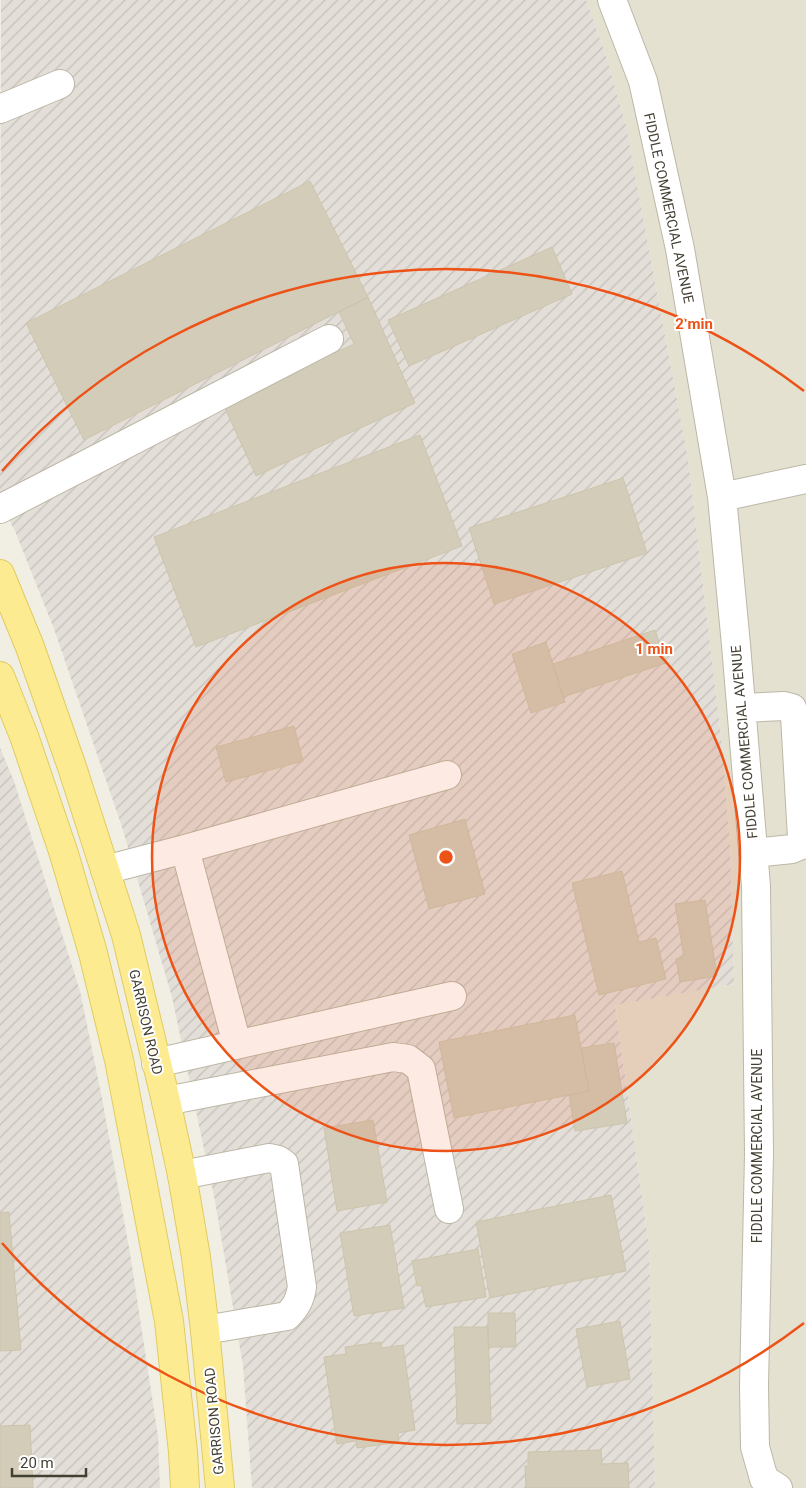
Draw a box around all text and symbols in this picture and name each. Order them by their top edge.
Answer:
street label: FIDDLE COMMERCIAL AVENUE [641,111,697,305]
text: 2 min [675,315,713,333]
text: 1 min [635,640,673,658]
street label: FIDDLE COMMERCIAL AVENUE [728,644,760,839]
centre of rings [437,848,455,866]
street label: GARRISON ROAD [126,968,166,1076]
street label: FIDDLE COMMERCIAL AVENUE [749,1049,765,1243]
street label: GARRISON ROAD [201,1367,227,1475]
scale bar [12,1446,86,1478]
text: 20 m [20,1454,54,1472]

